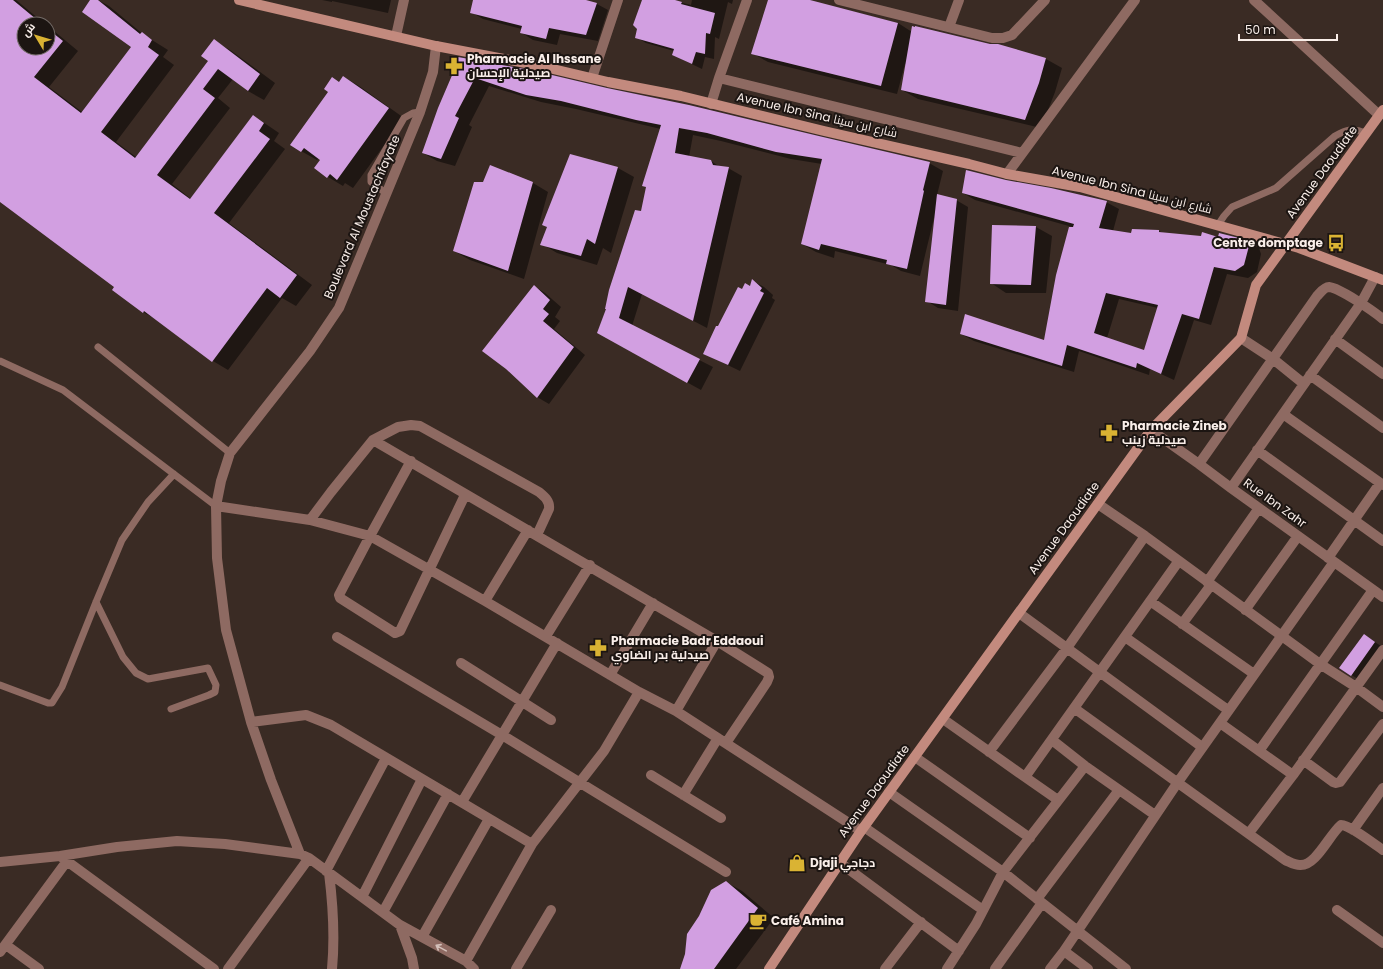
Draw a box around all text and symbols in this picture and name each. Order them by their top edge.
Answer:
north arrow [16,16,56,56]
scale bar [1239,16,1337,42]
text: ش [17,19,39,40]
text: 50 m [1245,21,1276,38]
place label: Pharmacie Al Ihssane صيدلية الإحسان [467,50,602,81]
pharmacy icon: Pharmacie Al Ihssane صيدلية الإحسان [444,56,464,76]
street label: Avenue Ibn Sina شارع ابن سينا [735,88,899,141]
street label: Avenue Daoudiate [1282,122,1361,222]
street label: Boulevard Al Moustachfayate [319,132,404,301]
street label: Avenue Ibn Sina شارع ابن سينا [1050,161,1214,218]
bus stop icon: Centre domptage [1326,233,1346,253]
place label: Centre domptage [1213,234,1324,251]
place label: Pharmacie Zineb صيدلية زينب [1122,417,1227,448]
pharmacy icon: Pharmacie Zineb صيدلية زينب [1099,423,1119,443]
street label: Rue Ibn Zahr [1240,474,1311,532]
street label: Avenue Daoudiate [1024,478,1103,578]
place label: Pharmacie Badr Eddaoui صيدلية بدر الضاوي [611,632,764,665]
pharmacy icon: Pharmacie Badr Eddaoui صيدلية بدر الضاوي [588,638,608,658]
street label: Avenue Daoudiate [834,741,913,841]
shop icon: Djaji دجاجي [787,853,807,873]
place label: Djaji دجاجي [810,854,875,873]
cafe icon: Café Amina [748,911,768,931]
place label: Café Amina [771,912,844,929]
one-way arrow [436,943,448,951]

